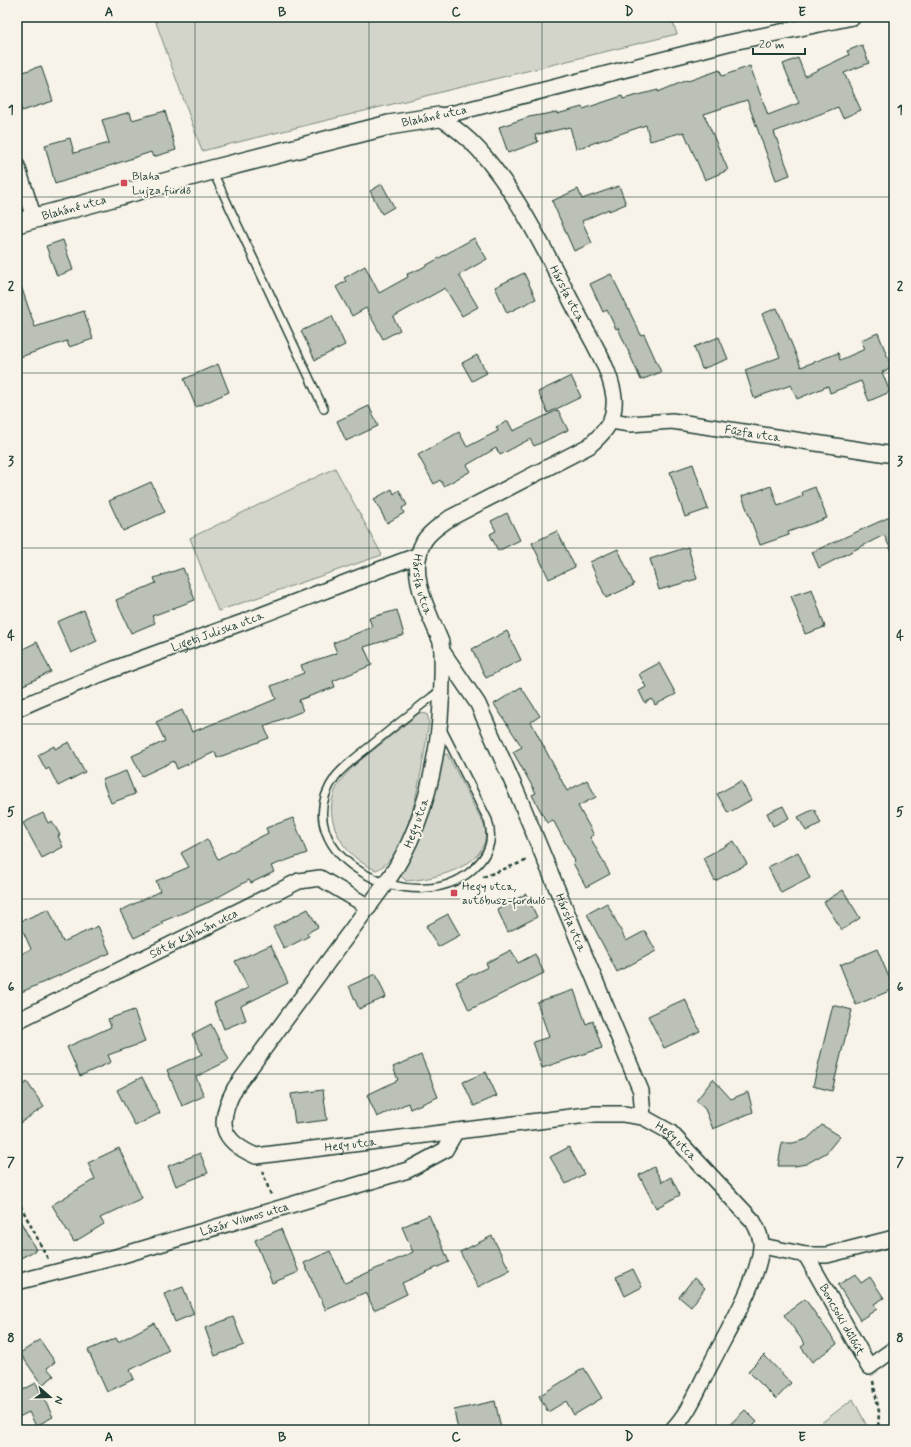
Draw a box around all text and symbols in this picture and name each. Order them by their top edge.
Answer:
text: A [105,4,113,21]
text: B [278,4,287,21]
text: C [451,4,461,21]
text: D [625,4,634,21]
text: E [798,4,806,21]
scale bar [753,30,805,56]
text: 20 m [759,37,785,53]
text: 1 [8,102,14,119]
street label: Blaháné utca [400,102,468,132]
text: 1 [897,102,903,119]
place label: Blaha Lujza fürdő [132,169,191,199]
marker: Blaha Lujza fürdő [119,178,129,188]
street label: Blaháné utca [40,192,108,225]
street label: Hársfa utca [545,263,588,326]
text: 2 [8,278,15,295]
text: 2 [897,278,904,295]
street label: Fűzfa utca [723,422,782,447]
text: 3 [8,453,14,470]
text: 3 [897,453,903,470]
street label: Hársfa utca [408,552,436,618]
street label: Ligeti Juliska utca [169,608,267,656]
text: 4 [7,628,15,645]
text: 4 [896,628,904,645]
street label: Hegy utca [401,796,435,851]
text: 5 [7,804,15,821]
text: 5 [896,804,904,821]
place label: Hegy utca, autóbusz-forduló [462,879,546,910]
marker: Hegy utca, autóbusz-forduló [449,888,459,898]
street label: Hársfa utca [551,891,590,955]
street label: Sőtér Kálmán utca [147,906,241,963]
text: 6 [8,979,15,996]
text: 6 [897,979,904,996]
street label: Hegy utca [652,1118,700,1165]
street label: Hegy utca [324,1134,378,1156]
text: 7 [7,1154,15,1171]
text: 7 [896,1154,904,1171]
street label: Lázár Vilmos utca [198,1199,291,1240]
street label: Boncsoki dűlőút [815,1281,868,1359]
text: 8 [7,1330,15,1347]
text: 8 [896,1330,904,1347]
north arrow [30,1377,70,1417]
text: N [51,1394,66,1406]
text: A [105,1429,113,1446]
text: B [278,1429,287,1446]
text: C [451,1429,461,1446]
text: D [625,1429,634,1446]
text: E [798,1429,806,1446]

